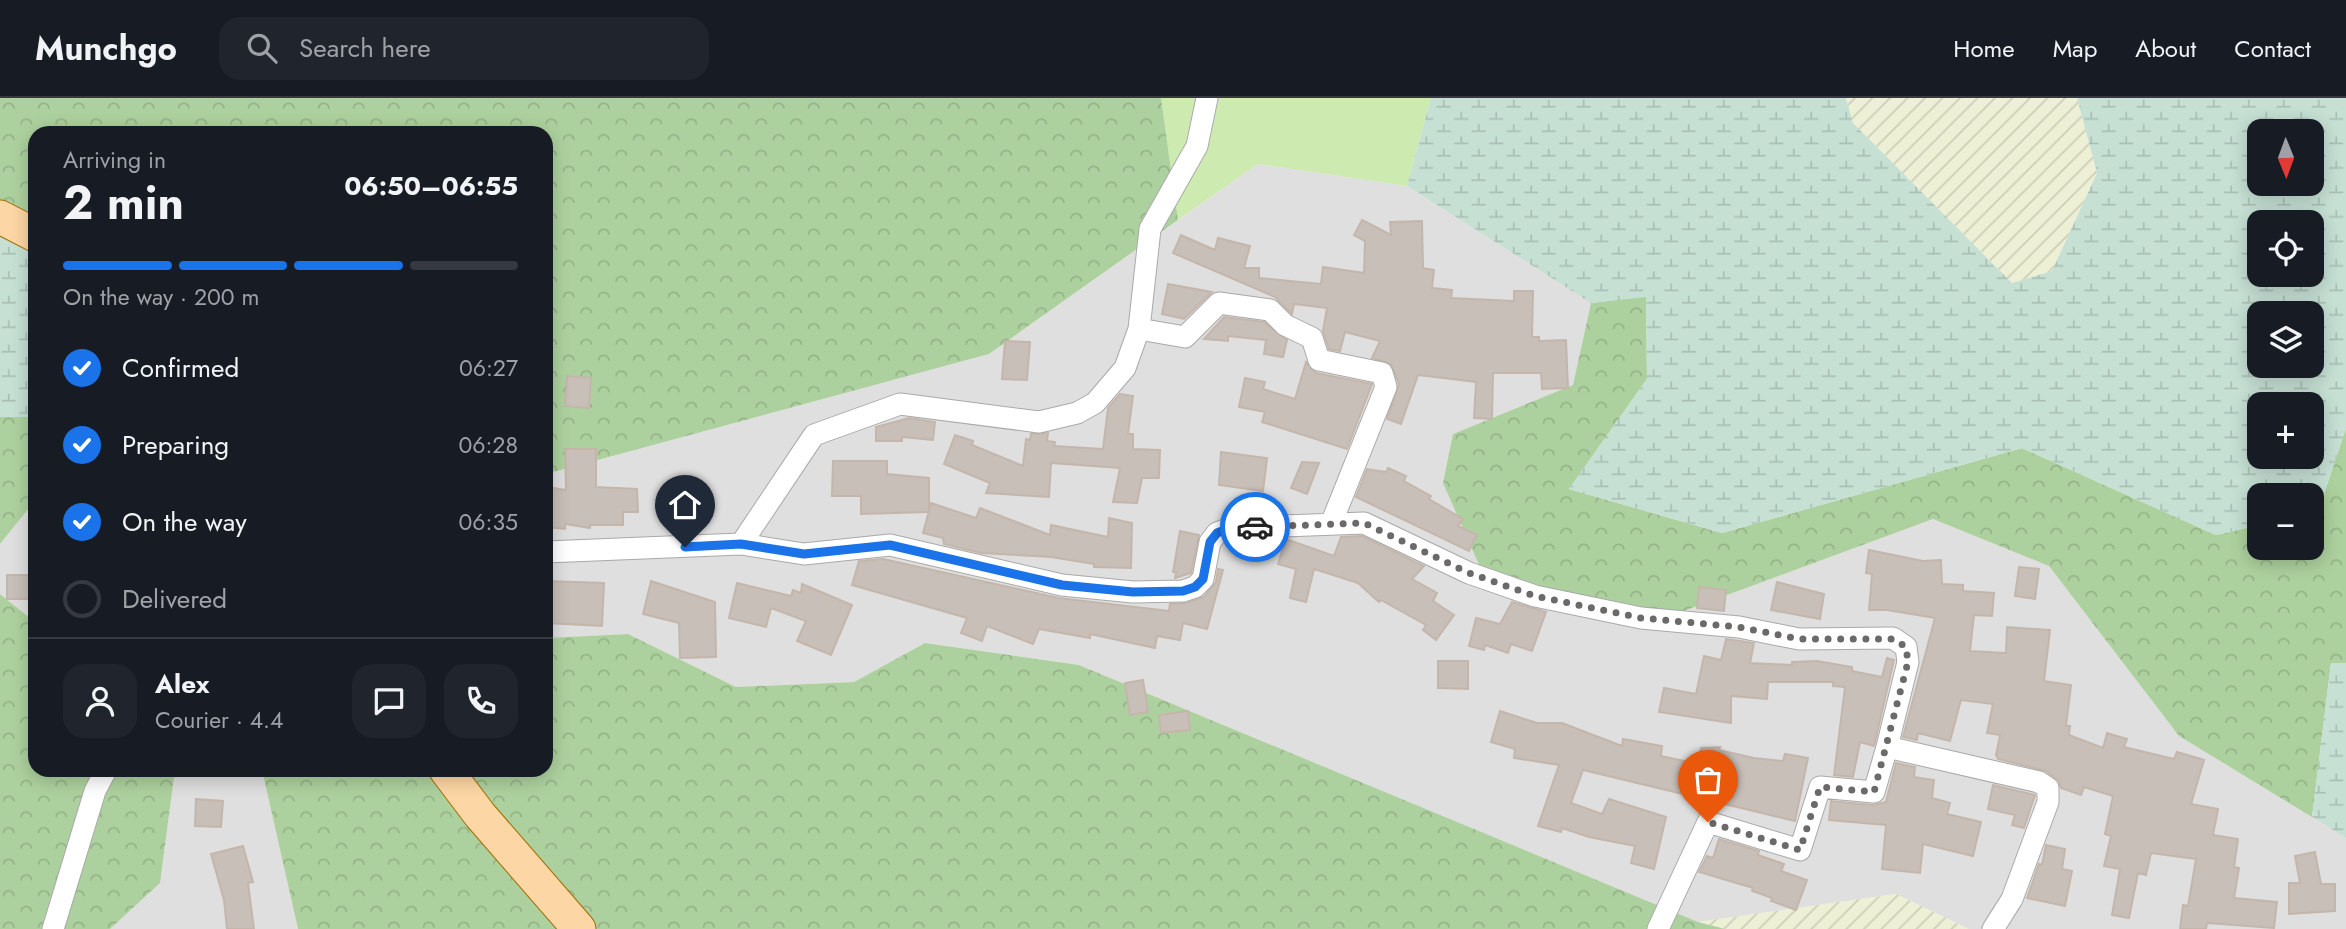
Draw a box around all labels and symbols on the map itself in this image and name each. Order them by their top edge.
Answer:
north arrow [2247,119,2324,196]
pin [655,475,715,547]
courier [1220,492,1290,562]
pin [1678,750,1738,822]

